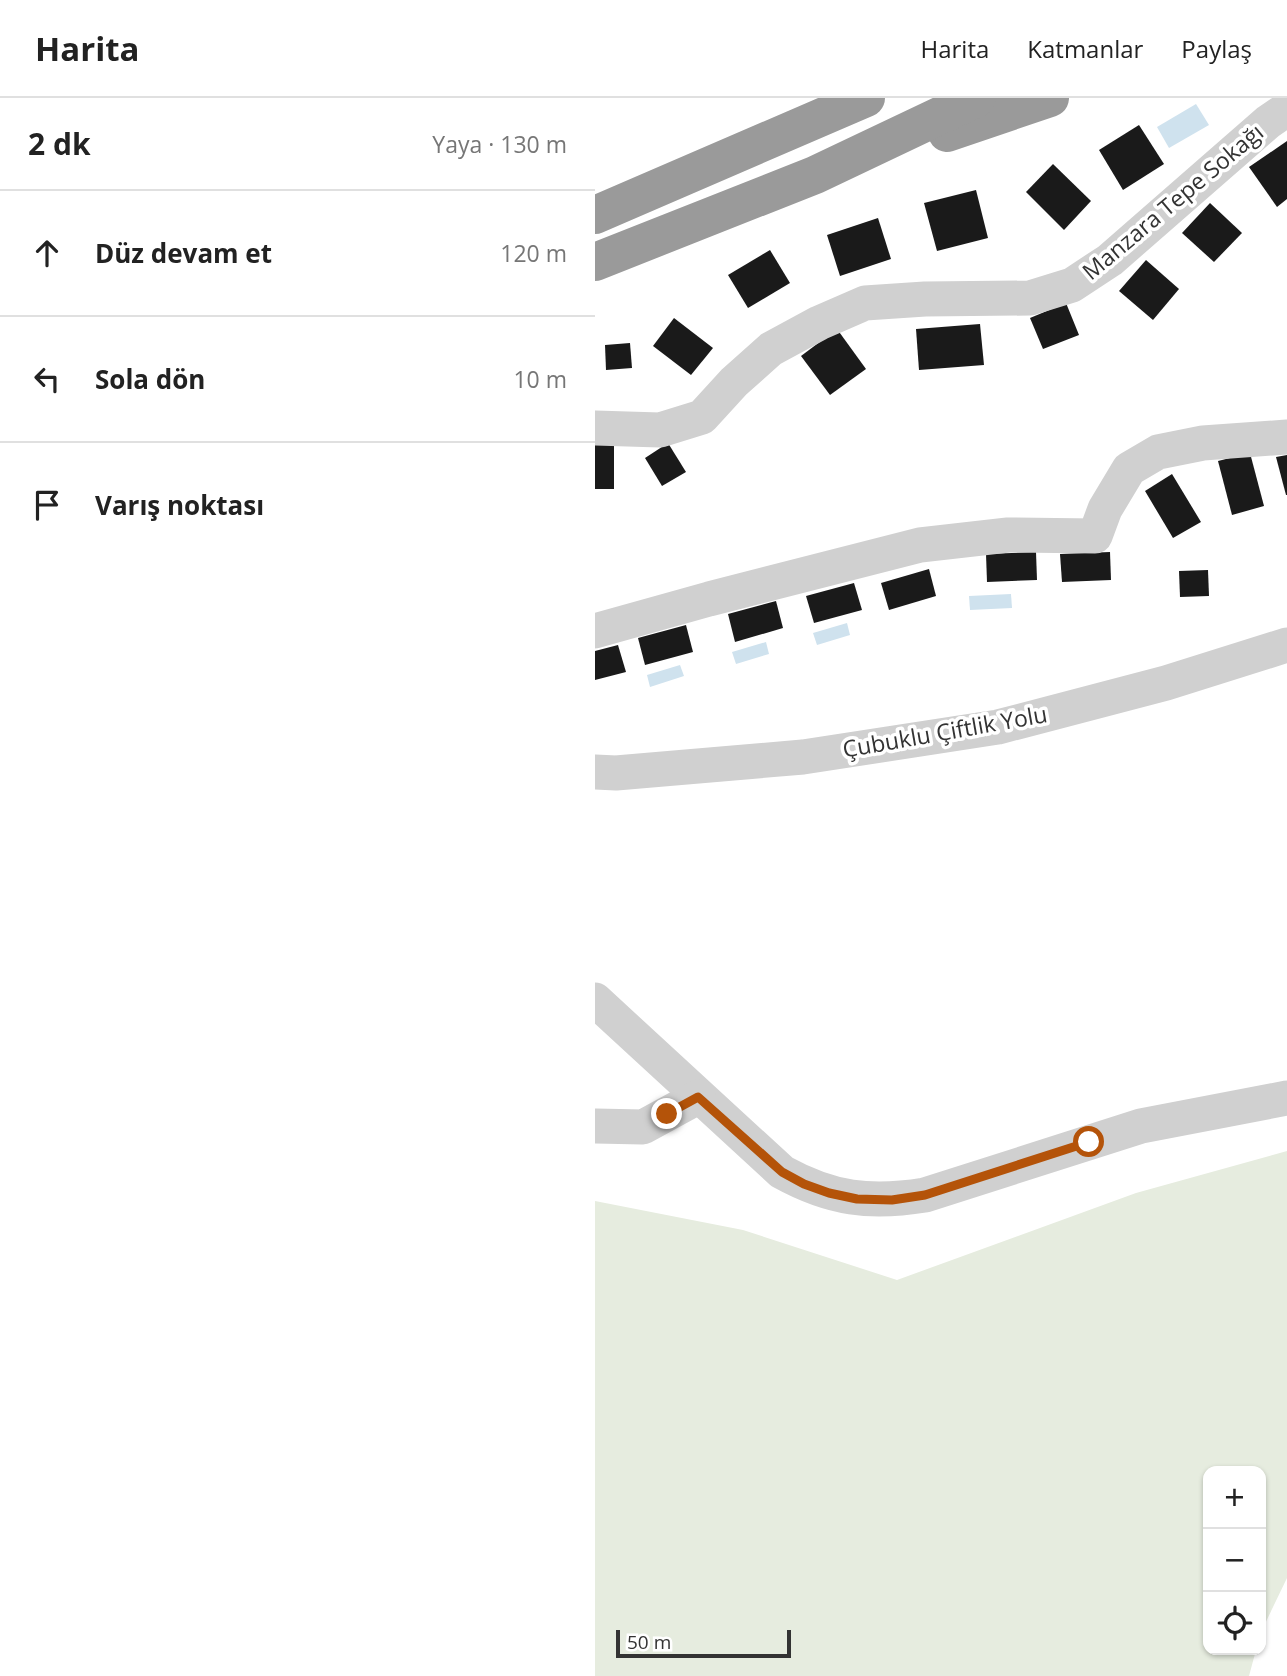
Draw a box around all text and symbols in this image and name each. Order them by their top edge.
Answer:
text: Harita [35,26,140,71]
text: Harita [921,32,989,65]
text: Katmanlar [1027,32,1143,65]
text: Paylaş [1181,32,1252,65]
street label: Manzara Tepe Sokağı [1075,116,1270,287]
text: 2 dk [28,123,91,164]
text: Yaya · 130 m [432,128,567,160]
icon: ahead [28,234,66,272]
text: Düz devam et [95,235,272,271]
text: 120 m [500,237,567,269]
icon: left [28,360,66,398]
text: Sola dön [95,361,205,397]
text: 10 m [513,363,567,395]
icon: arrive [28,486,66,524]
text: Varış noktası [95,487,264,523]
street label: Çubuklu Çiftlik Yolu [840,697,1050,765]
route end [651,1098,682,1129]
route start [1073,1126,1104,1157]
map controls [1203,1466,1266,1655]
button: + [1203,1466,1266,1529]
button: − [1203,1529,1266,1592]
button: locate [1203,1592,1266,1655]
scale bar [616,1627,791,1659]
text: 50 m [627,1629,671,1655]

